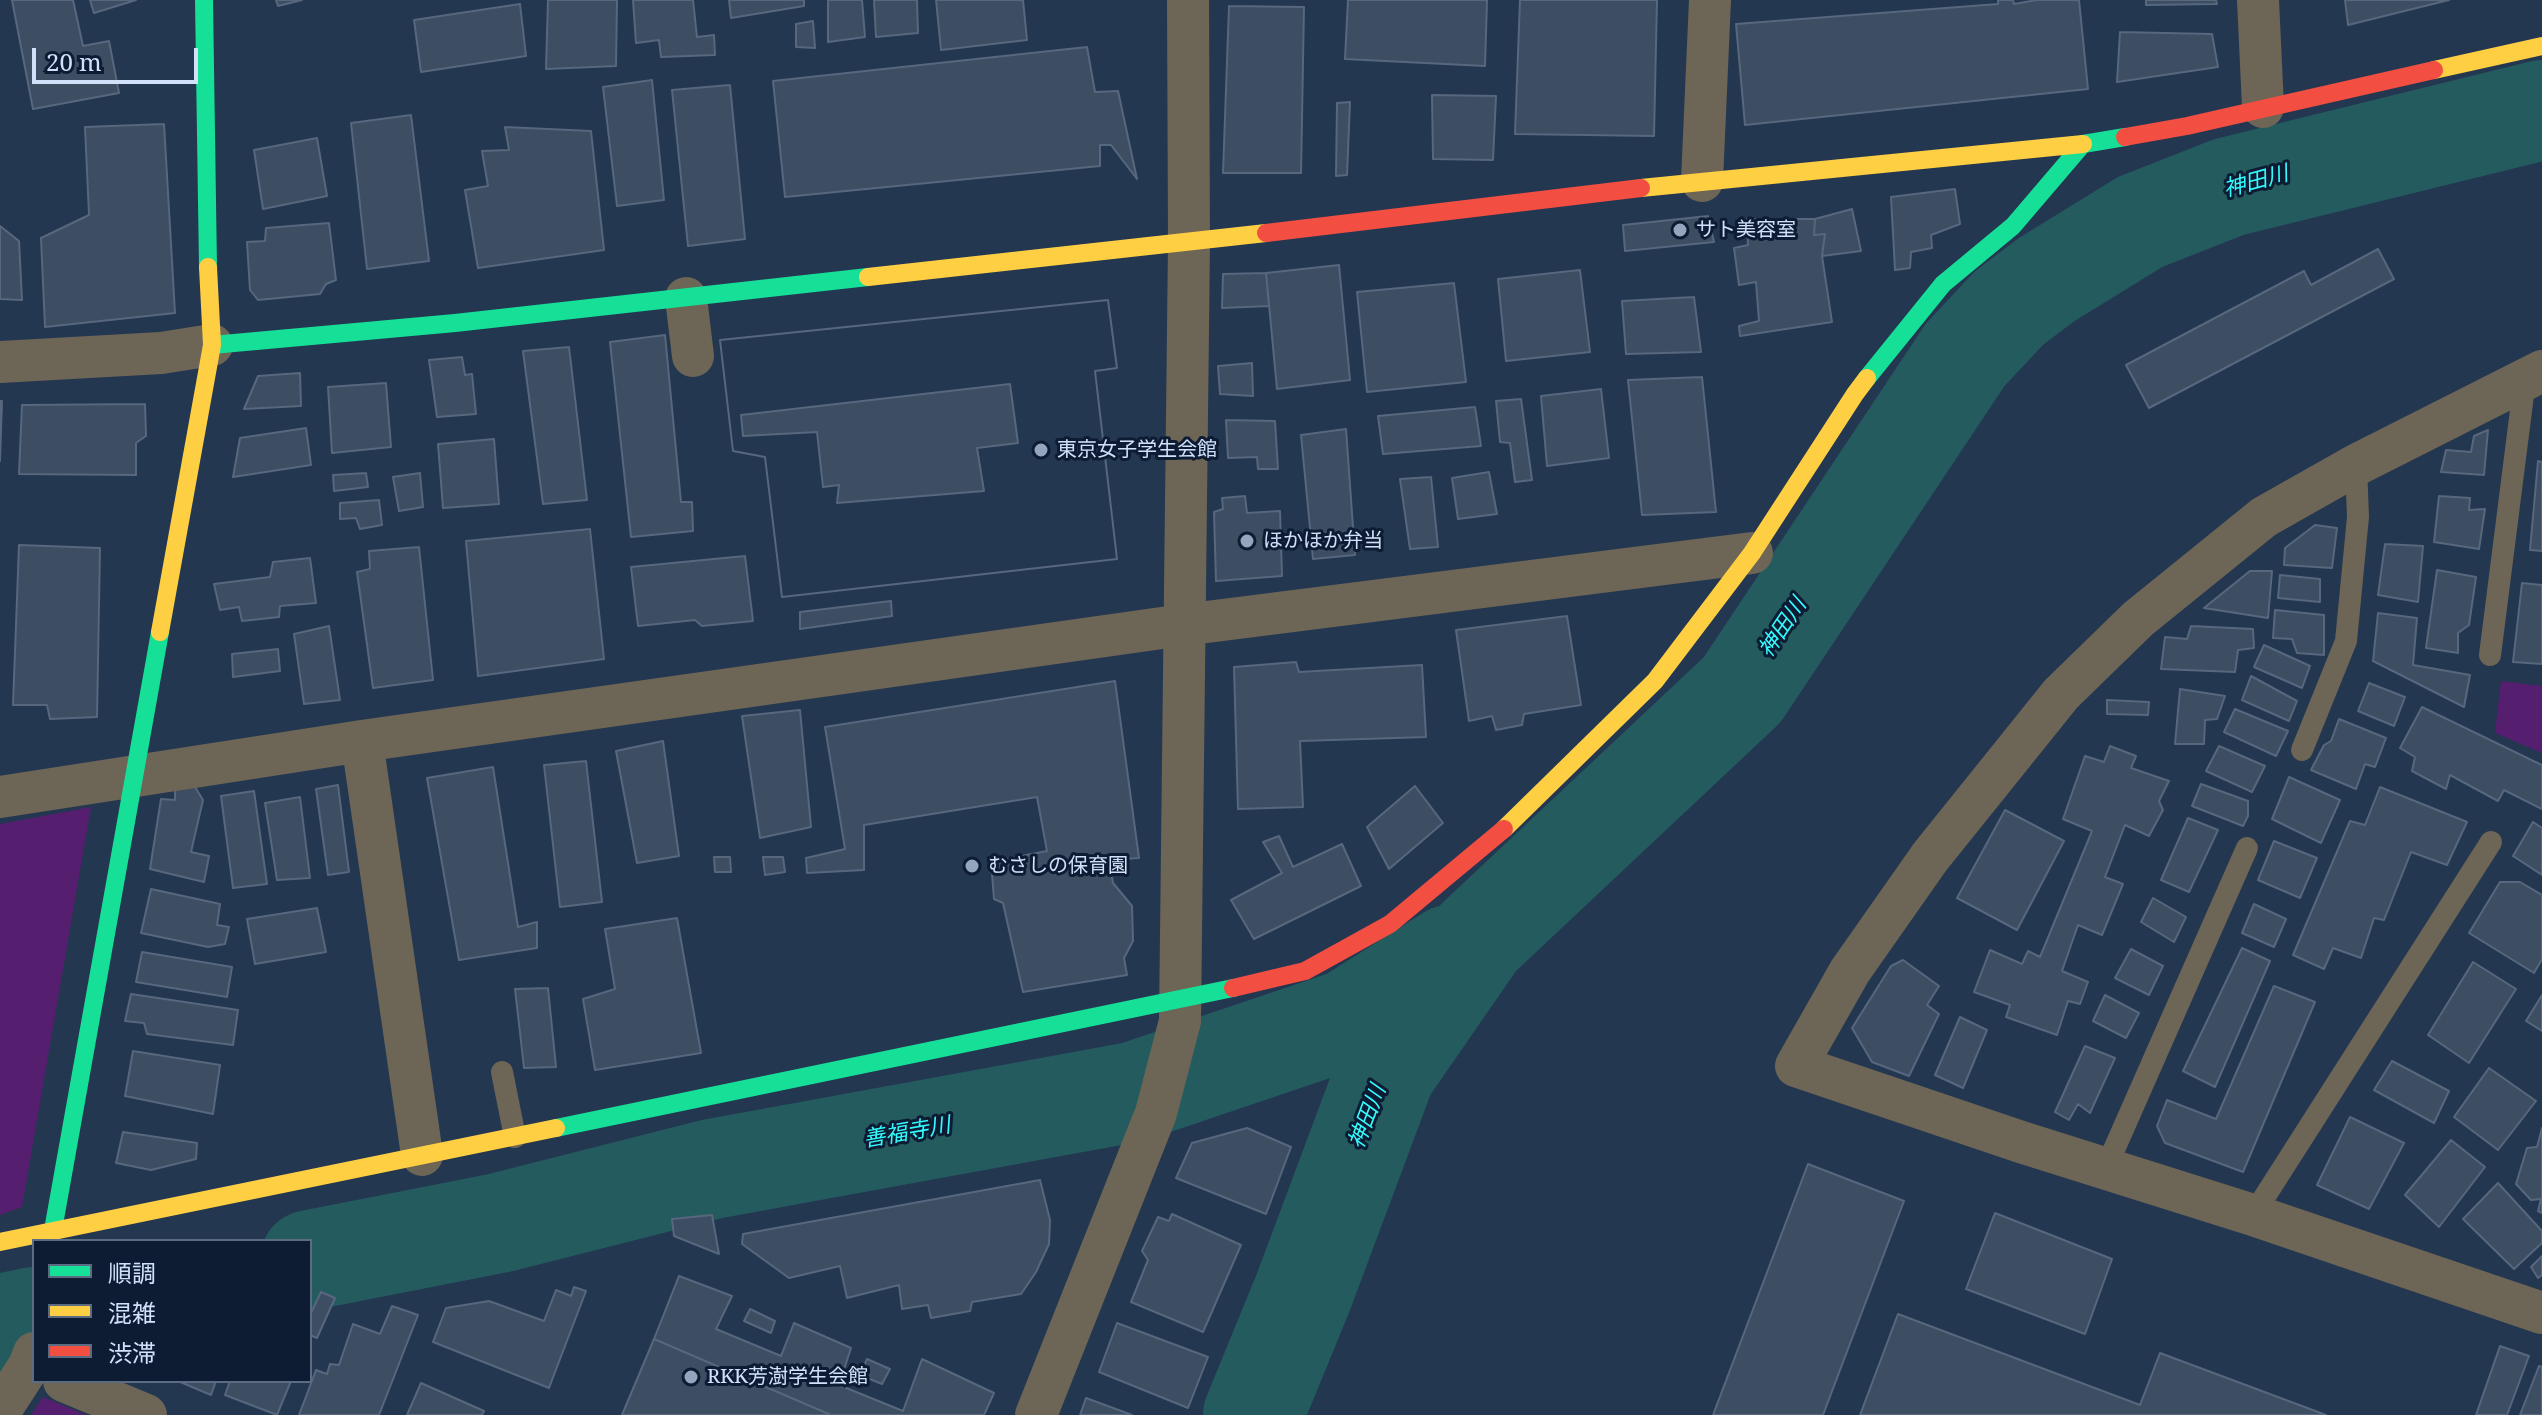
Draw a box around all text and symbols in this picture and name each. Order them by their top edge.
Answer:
scale bar [36,32,202,82]
text: 20 m [46,45,102,78]
water label: 神田川 [2221,161,2291,203]
place label: サト美容室 [1696,218,1796,242]
marker: サト美容室 [1671,221,1689,239]
place label: 東京女子学生会館 [1057,438,1217,462]
marker: 東京女子学生会館 [1032,441,1050,459]
place label: ほかほか弁当 [1263,529,1383,553]
marker: ほかほか弁当 [1238,532,1256,550]
water label: 神田川 [1754,593,1812,663]
place label: むさしの保育園 [988,854,1128,878]
marker: むさしの保育園 [963,857,981,875]
water label: 神田川 [1344,1081,1392,1153]
water label: 善福寺川 [861,1112,953,1154]
legend [32,1239,312,1383]
text: 順調 [108,1256,156,1289]
text: 混雑 [108,1296,156,1329]
text: 渋滞 [108,1336,156,1369]
place label: RKK芳澍学生会館 [707,1365,868,1389]
marker: RKK芳澍学生会館 [682,1368,700,1386]

